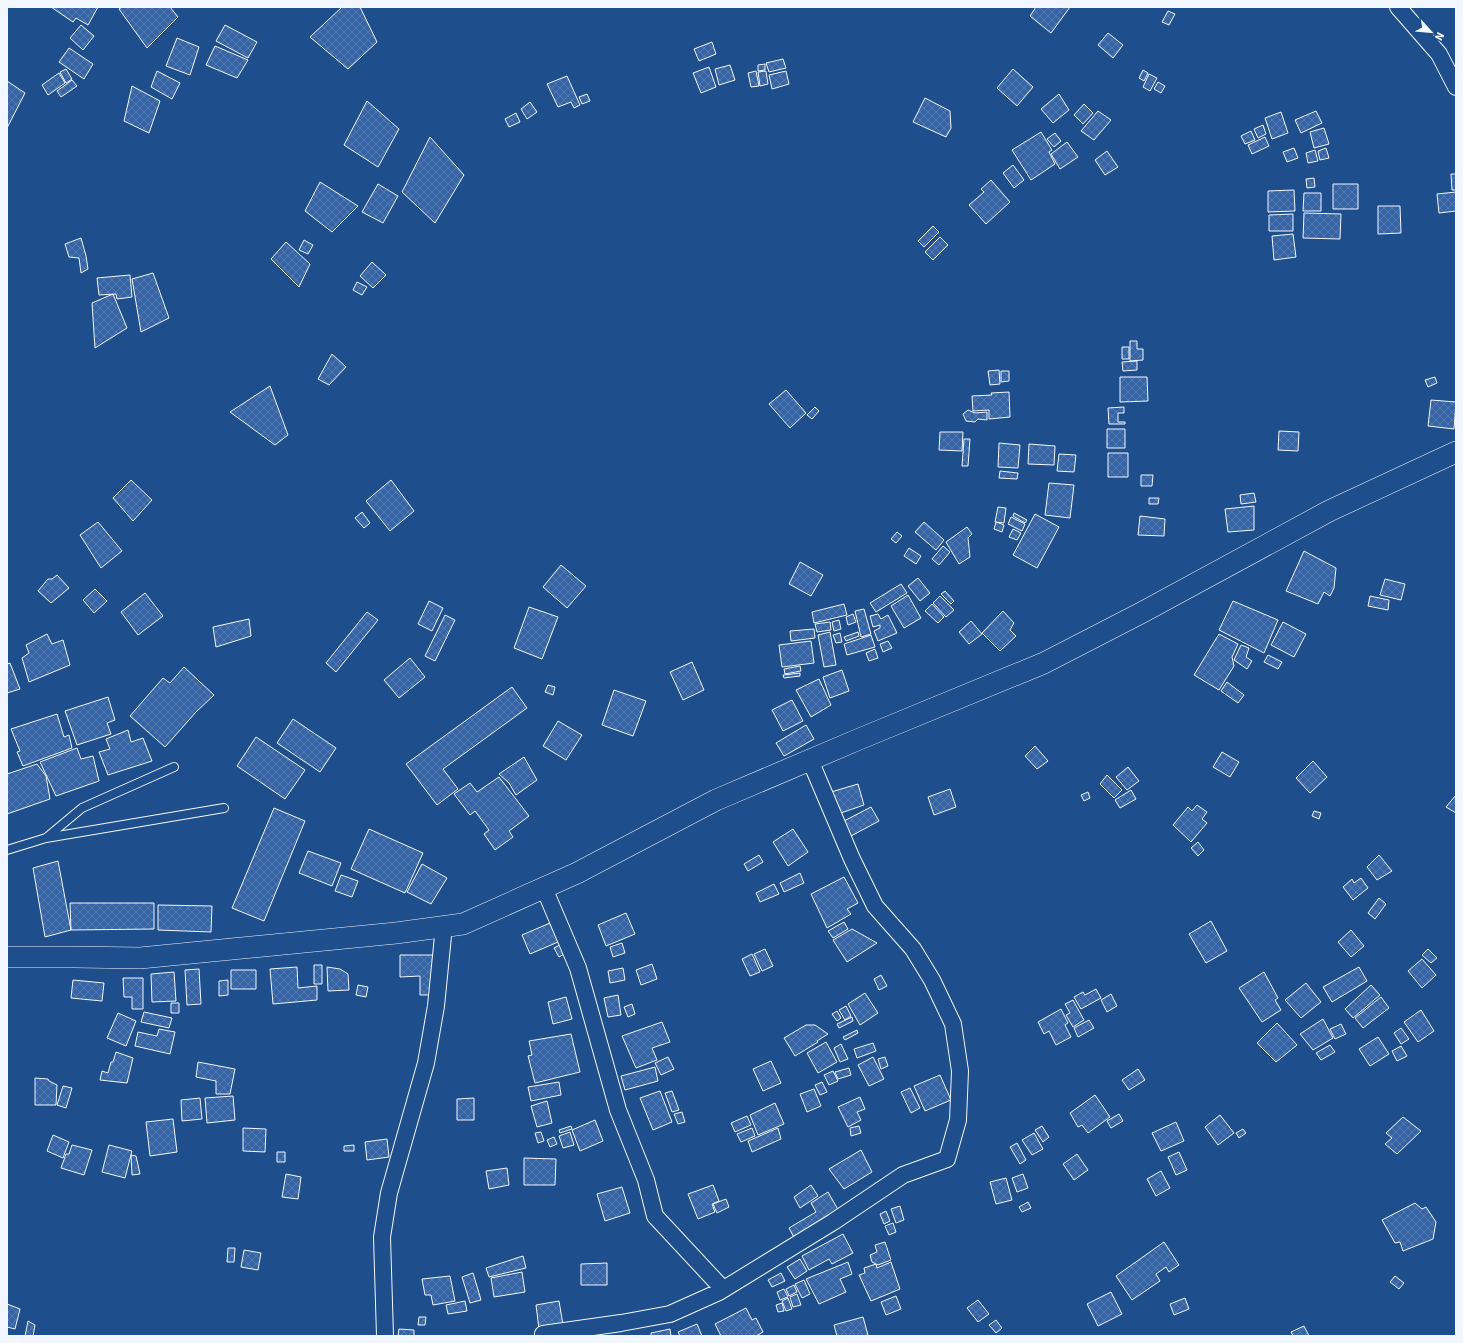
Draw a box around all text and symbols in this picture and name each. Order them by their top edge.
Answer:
north arrow [1411,12,1451,52]
text: N [1432,30,1447,43]

